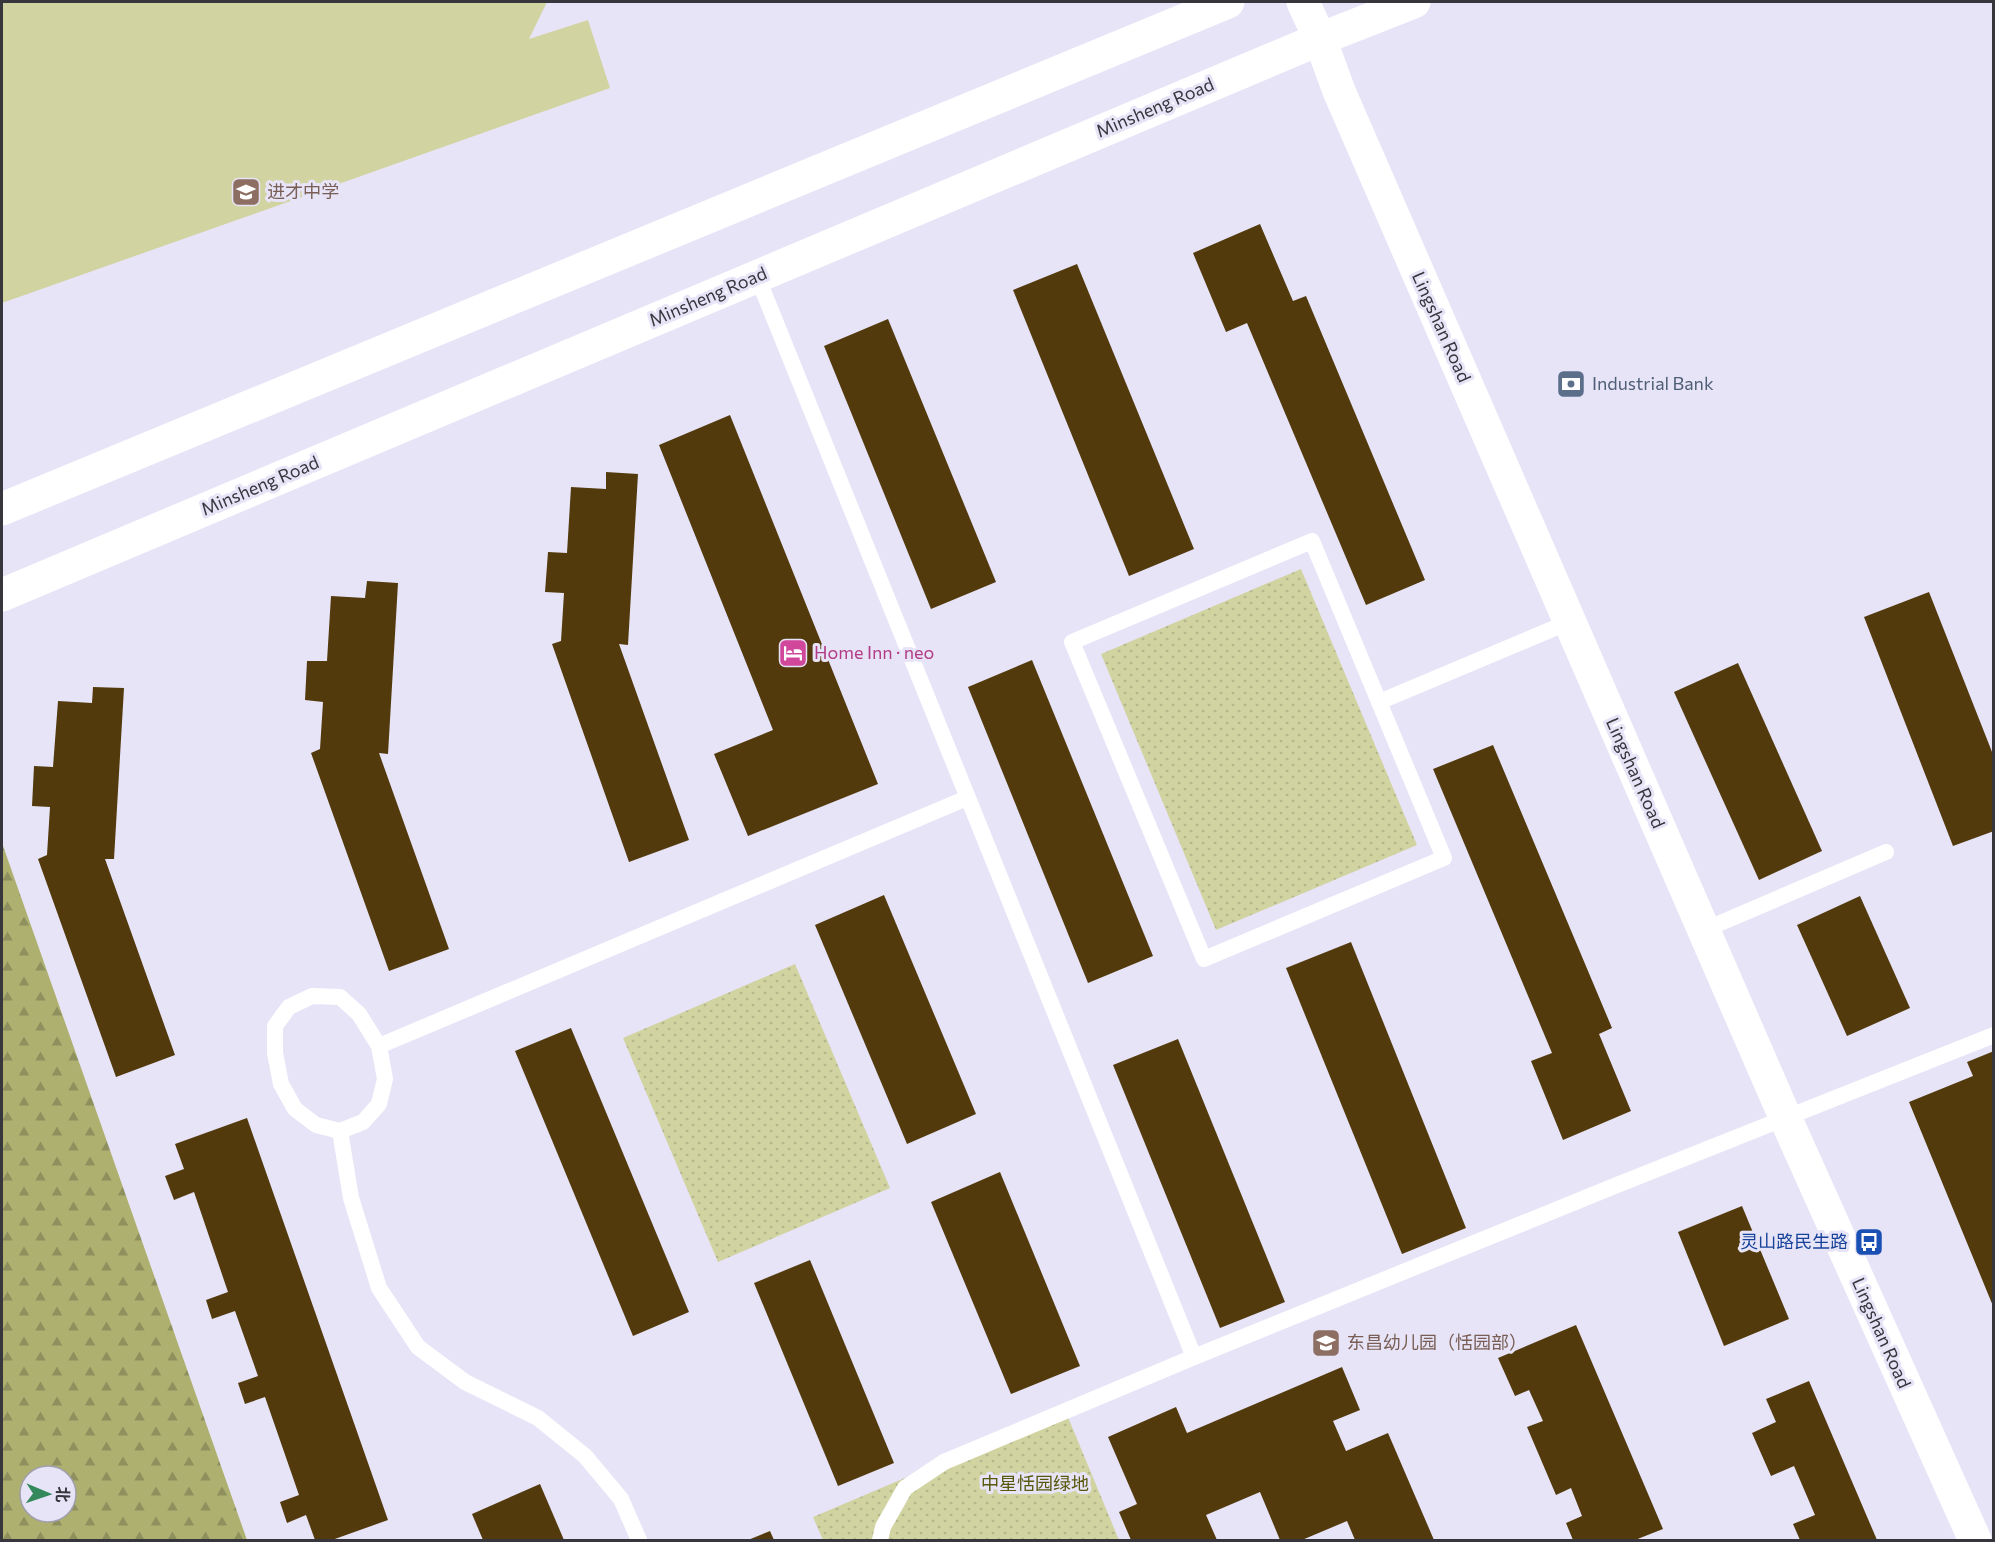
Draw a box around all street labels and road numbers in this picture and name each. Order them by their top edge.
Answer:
street label: Minsheng Road [1092,72,1217,142]
street label: Minsheng Road [645,261,770,331]
street label: Lingshan Road [1408,268,1476,385]
street label: Minsheng Road [197,450,322,520]
street label: Lingshan Road [1602,714,1670,831]
street label: Lingshan Road [1848,1274,1916,1391]

